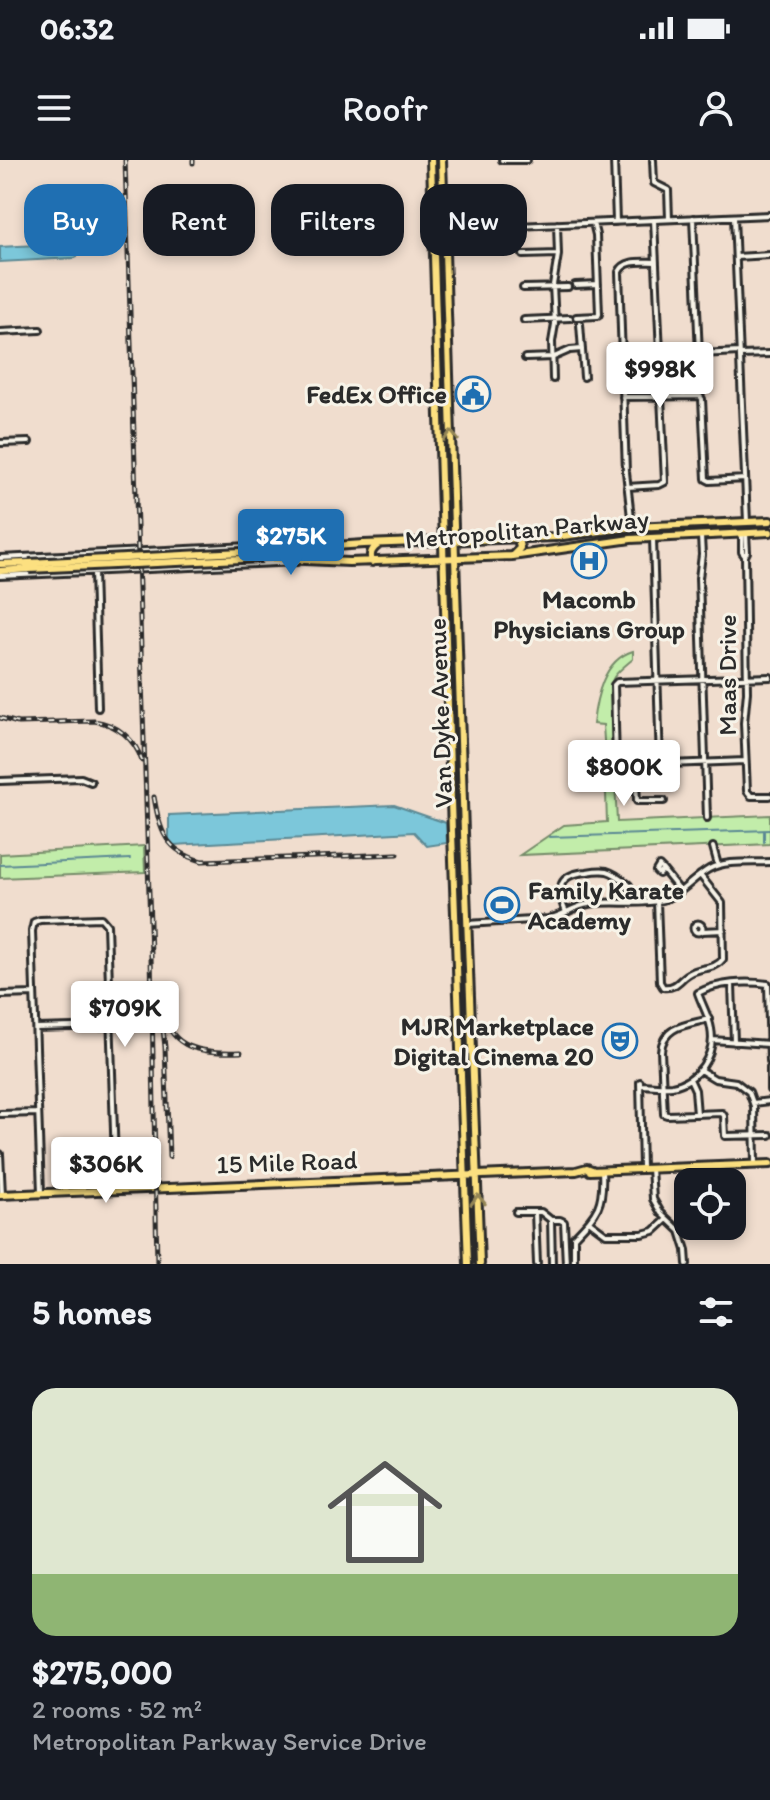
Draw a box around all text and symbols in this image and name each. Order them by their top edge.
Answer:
text: 06:32 [40,10,114,47]
icon: menu [32,86,76,130]
icon: person [694,86,738,130]
text: Roofr [342,87,428,130]
chip: Buy [24,184,127,256]
chip: Rent [143,184,255,256]
chip: Filters [271,184,404,256]
chip: New [420,184,527,256]
pin: $998K [604,342,716,410]
text: $998K [624,352,696,384]
public building icon: FedEx Office [454,375,492,413]
place label: FedEx Office [306,378,447,410]
one-way arrow [443,429,460,442]
street label: Metropolitan Parkway [404,502,650,556]
pin: $275K [235,509,347,577]
text: $275K [256,519,326,551]
hospital icon: Macomb Physicians Group [570,542,608,580]
place label: Macomb Physicians Group [493,583,685,645]
street label: Maas Drive [711,614,743,736]
street label: Van Dyke Avenue [421,617,459,809]
pin: $800K [568,740,680,808]
text: $800K [586,750,662,782]
place label: Family Karate Academy [527,874,684,936]
sports icon: Family Karate Academy [483,886,521,924]
pin: $709K [69,981,181,1049]
text: $709K [89,991,161,1023]
place label: MJR Marketplace Digital Cinema 20 [393,1010,594,1072]
theatre icon: MJR Marketplace Digital Cinema 20 [601,1022,639,1060]
pin: $306K [50,1137,162,1205]
street label: 15 Mile Road [216,1144,358,1180]
text: $306K [69,1147,143,1179]
map controls [674,1168,746,1240]
button: locate [674,1168,746,1240]
one-way arrow [469,1193,486,1206]
icon: filters [694,1290,738,1334]
text: 5 homes [32,1292,152,1333]
icon: home [313,1440,457,1584]
text: $275,000 [32,1652,173,1693]
text: 2 rooms · 52 m² [32,1693,202,1725]
text: Metropolitan Parkway Service Drive [32,1725,427,1757]

